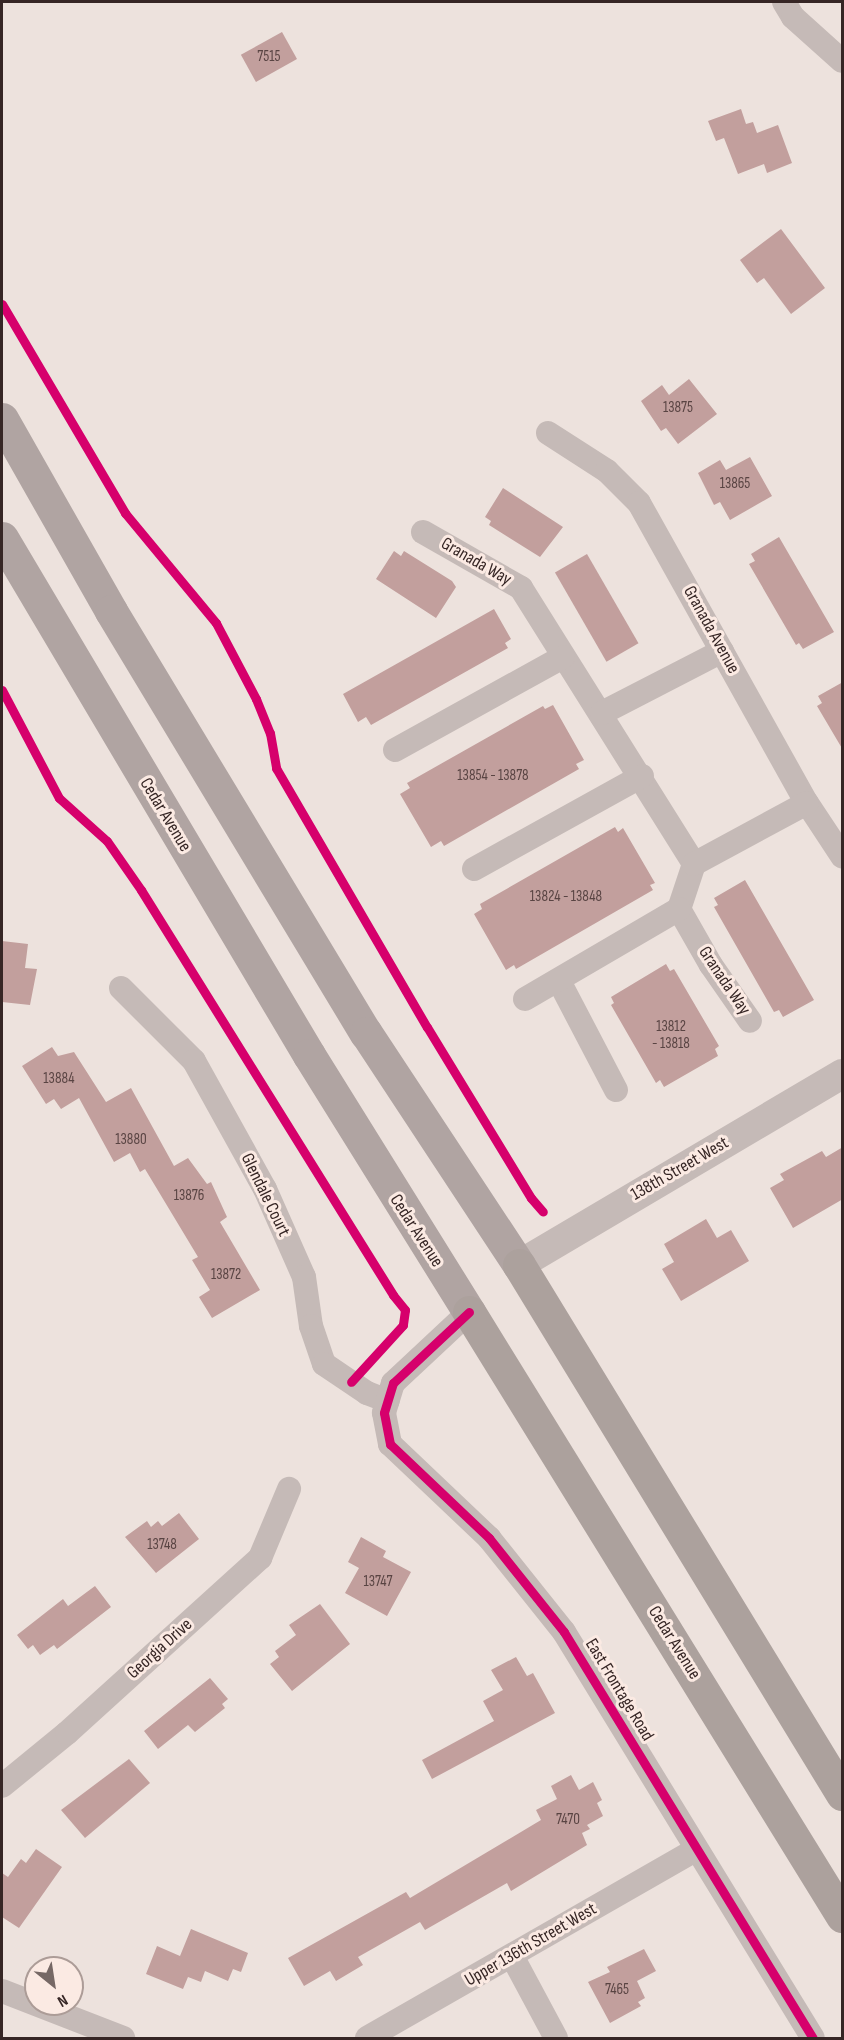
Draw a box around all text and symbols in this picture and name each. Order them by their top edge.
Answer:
house number: 7515 [257,48,281,66]
house number: 13875 [663,399,693,417]
house number: 13865 [720,475,750,493]
street label: Granada Way [437,533,515,591]
street label: Granada Avenue [678,582,744,678]
house number: 13854 - 13878 [457,767,529,785]
street label: Cedar Avenue [135,774,195,856]
house number: 13824 - 13848 [530,888,602,906]
street label: Granada Way [693,943,755,1019]
house number: 13812 - 13818 [652,1017,690,1052]
house number: 13884 [43,1070,75,1088]
house number: 13880 [115,1131,147,1149]
street label: 138th Street West [627,1132,733,1206]
street label: Glendale Court [236,1150,294,1240]
house number: 13876 [174,1187,204,1205]
street label: Cedar Avenue [385,1191,447,1271]
house number: 13872 [211,1266,241,1284]
house number: 13748 [147,1536,177,1554]
house number: 13747 [364,1573,392,1591]
street label: Cedar Avenue [643,1602,705,1684]
street label: Georgia Drive [123,1614,197,1684]
street label: East Frontage Road [580,1635,658,1745]
house number: 7470 [556,1811,580,1829]
street label: Upper 136th Street West [461,1899,601,1991]
north arrow [24,1956,84,2016]
house number: 7465 [605,1981,629,1999]
text: N [54,1990,71,2011]

